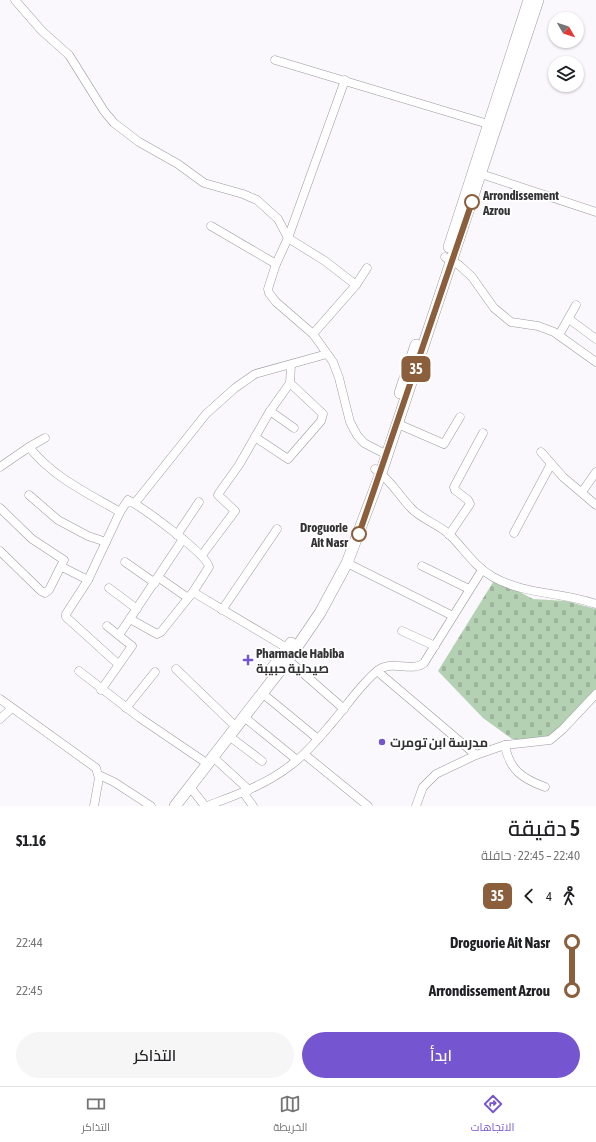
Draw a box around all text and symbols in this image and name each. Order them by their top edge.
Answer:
north arrow [548,12,584,48]
map controls [548,12,584,92]
button: layers [548,56,584,92]
place label: Arrondissement Azrou [482,188,559,218]
marker: Arrondissement Azrou [464,194,480,210]
line badge: 35 [398,356,434,382]
text: 35 [409,361,423,377]
place label: Droguorie Ait Nasr [300,520,349,550]
marker: Droguorie Ait Nasr [351,526,367,542]
place label: Pharmacie Habiba صيدلية حبيبة [256,646,344,676]
marker: Pharmacie Habiba صيدلية حبيبة [243,655,253,665]
place label: مدرسة ابن تومرت [390,735,488,751]
marker: مدرسة ابن تومرت [377,737,387,747]
text: 5 دقيقة [508,815,580,841]
text: $1.16 [16,832,46,849]
text: 22:40 – 22:45 · حافلة [481,848,580,863]
icon: back [518,885,540,907]
icon: walk [558,885,580,907]
text: 35 [491,888,504,904]
text: 4 [546,889,552,904]
text: Droguorie Ait Nasr [450,934,550,951]
text: 22:44 [16,935,43,950]
text: Arrondissement Azrou [429,982,550,999]
text: 22:45 [16,983,43,998]
button: التذاكر [16,1032,294,1078]
button: ابدأ [302,1032,580,1078]
tab: التذاكر [82,1093,110,1137]
tab: الخريطة [273,1093,308,1137]
tab: الاتجاهات [471,1093,514,1137]

